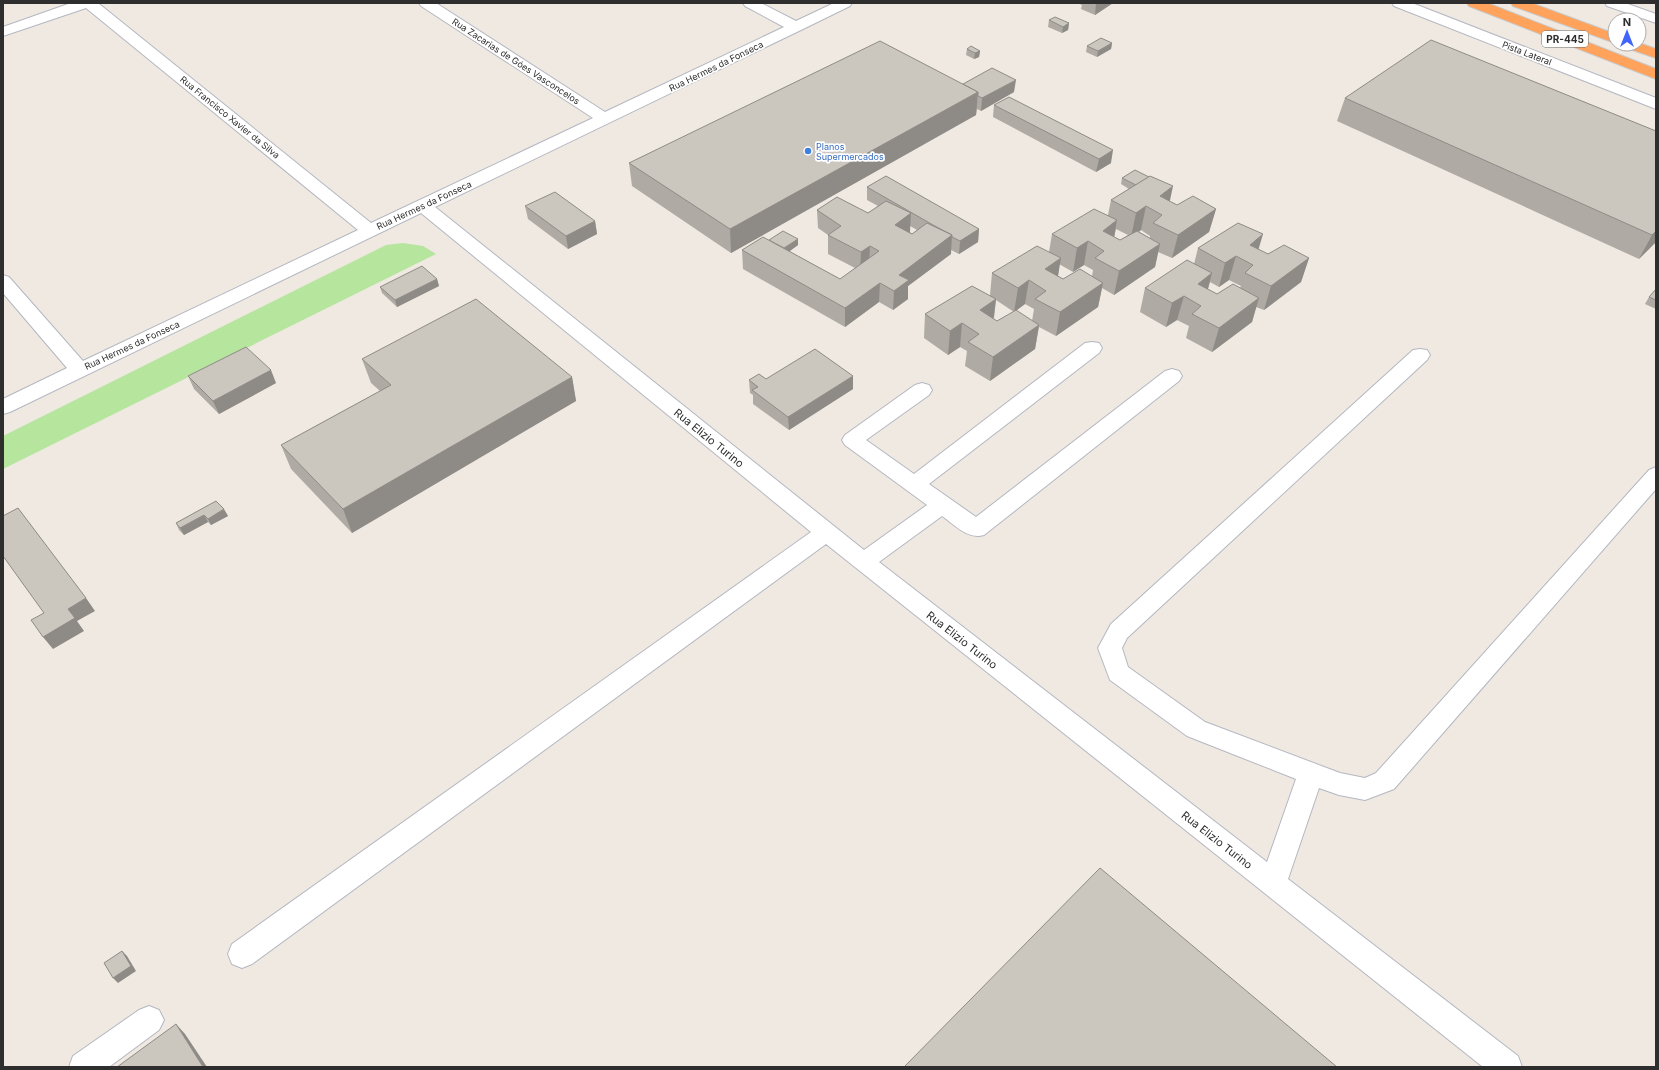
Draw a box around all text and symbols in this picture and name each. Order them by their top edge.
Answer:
north arrow [1607,12,1647,52]
text: N [1623,15,1631,29]
street label: Rua Zacarias de Góes Vasconcelos [450,16,582,107]
road number: PR-445 [1542,31,1588,47]
street label: Rua Hermes da Fonseca [667,38,765,94]
street label: Pista Lateral [1501,39,1553,67]
street label: Rua Francisco Xavier da Silva [178,73,282,161]
place label: Planos Supermercados [816,141,884,162]
marker: Planos Supermercados [803,146,813,156]
street label: Rua Hermes da Fonseca [375,178,473,232]
street label: Rua Hermes da Fonseca [83,318,181,372]
street label: Rua Elizio Turino [671,405,747,471]
street label: Rua Elizio Turino [924,608,1001,672]
street label: Rua Elizio Turino [1179,808,1256,872]

